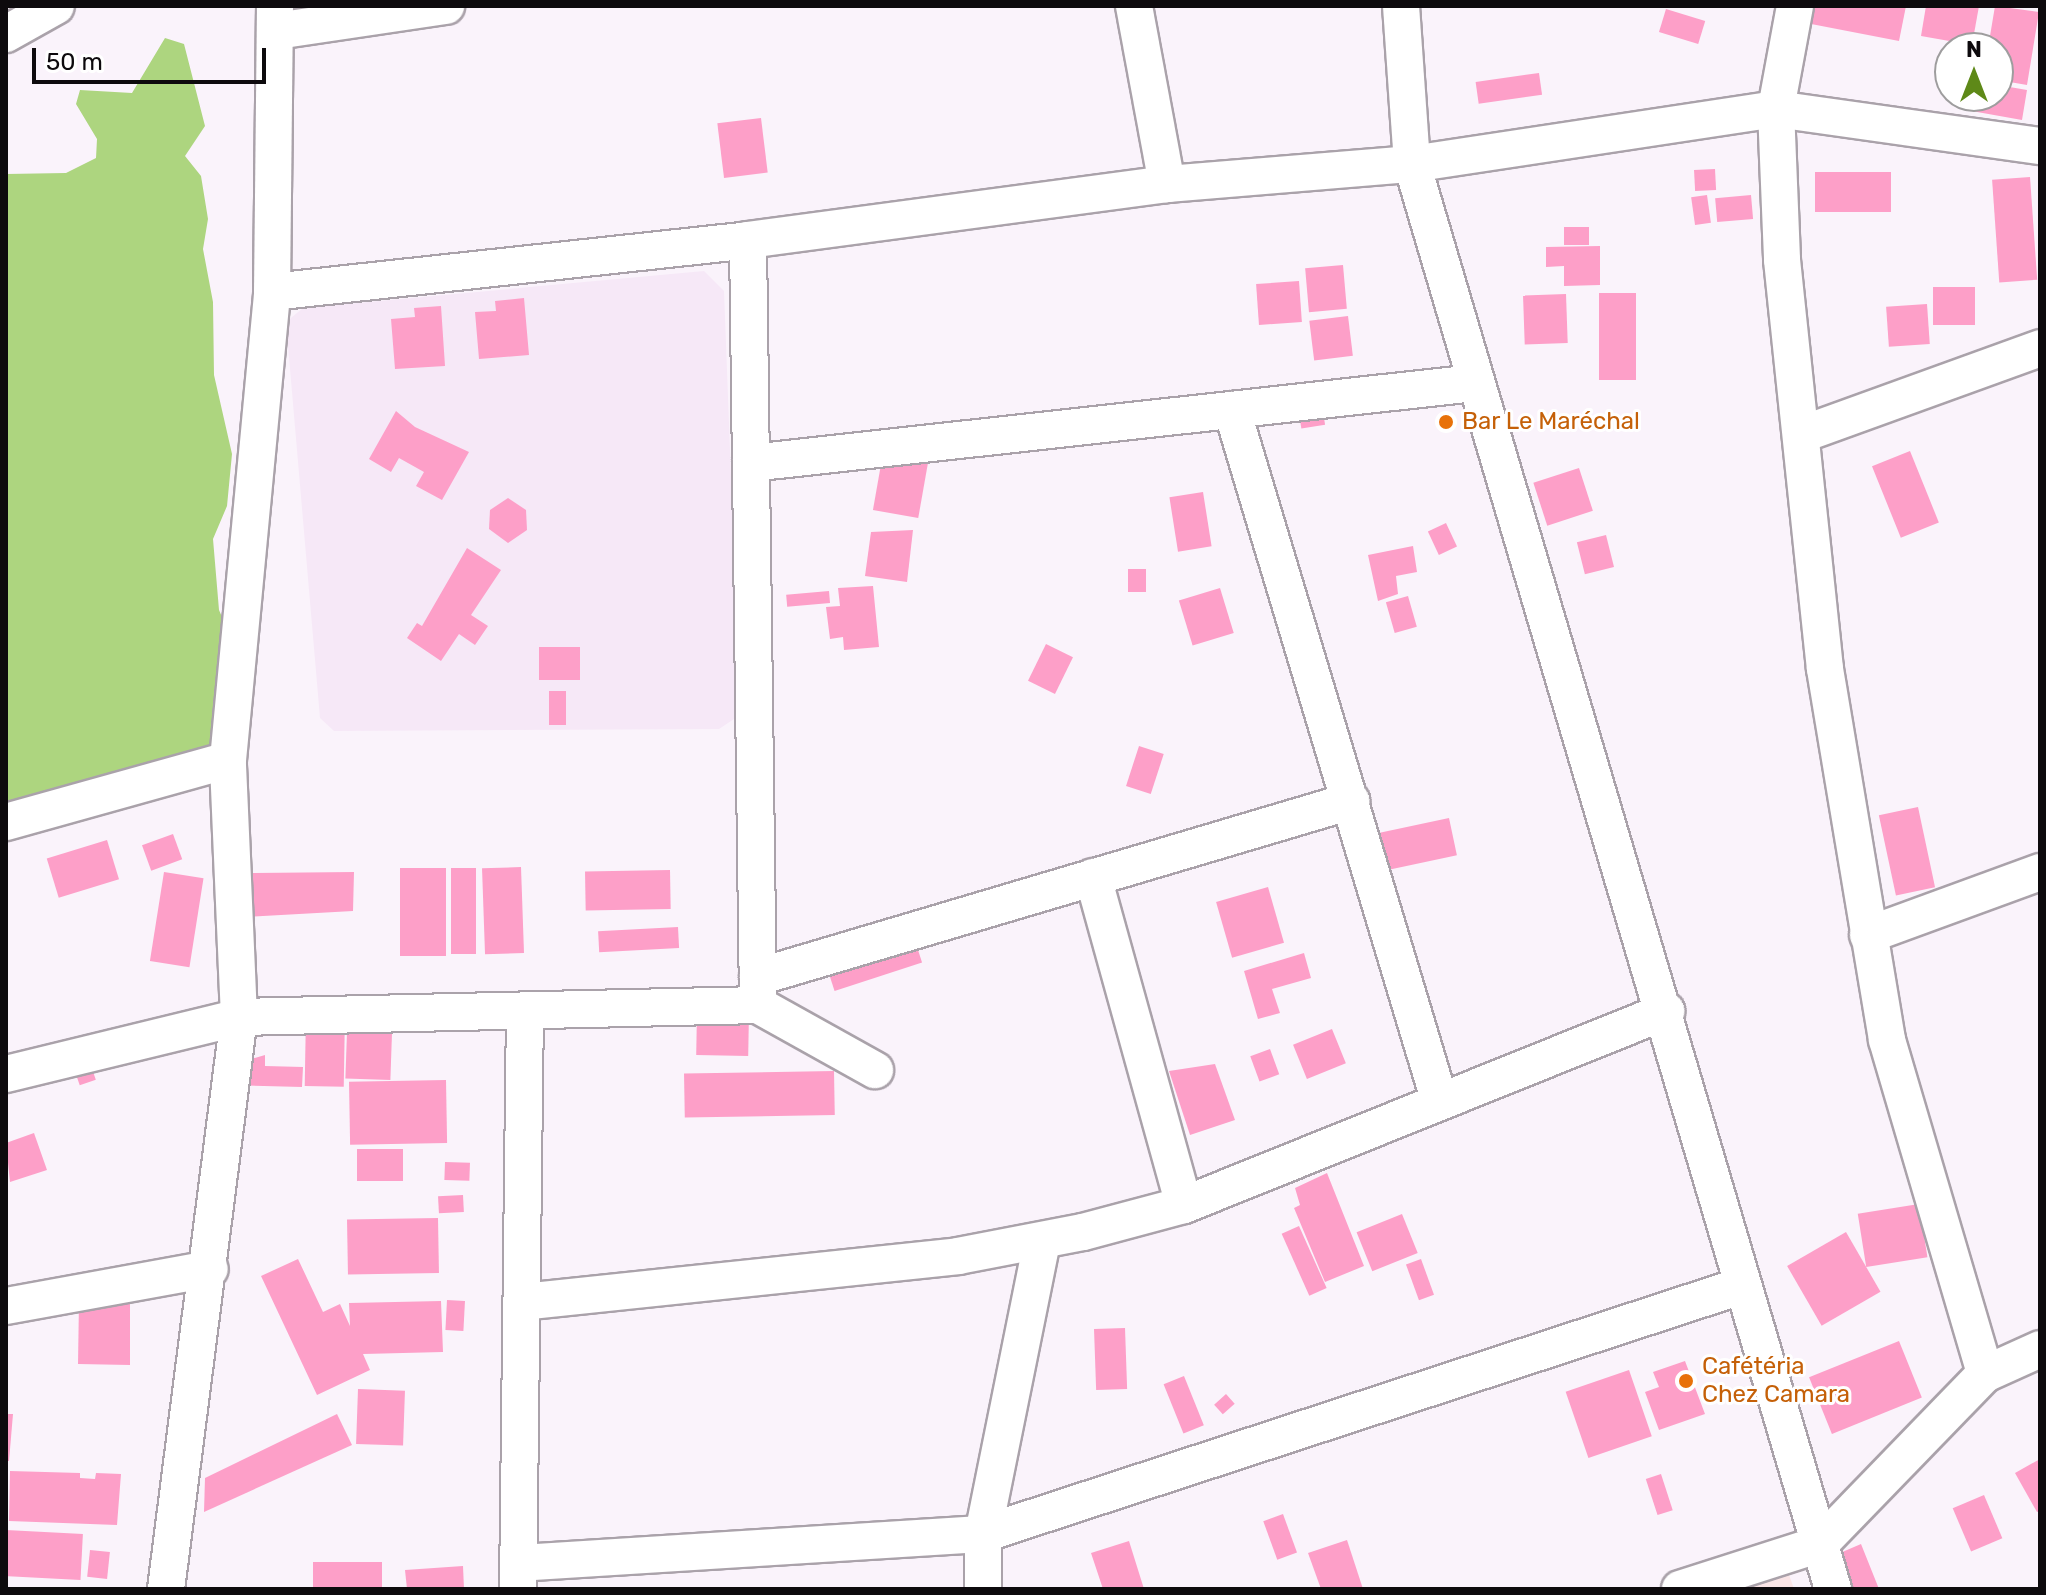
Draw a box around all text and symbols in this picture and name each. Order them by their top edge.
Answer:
scale bar [36,32,270,82]
north arrow [1934,32,2014,112]
text: N [1966,36,1982,63]
text: 50 m [46,48,103,76]
place label: Bar Le Maréchal [1462,408,1640,436]
marker: Bar Le Maréchal [1437,413,1455,431]
place label: Cafétéria Chez Camara [1702,1353,1850,1409]
marker: Cafétéria Chez Camara [1677,1372,1695,1390]

